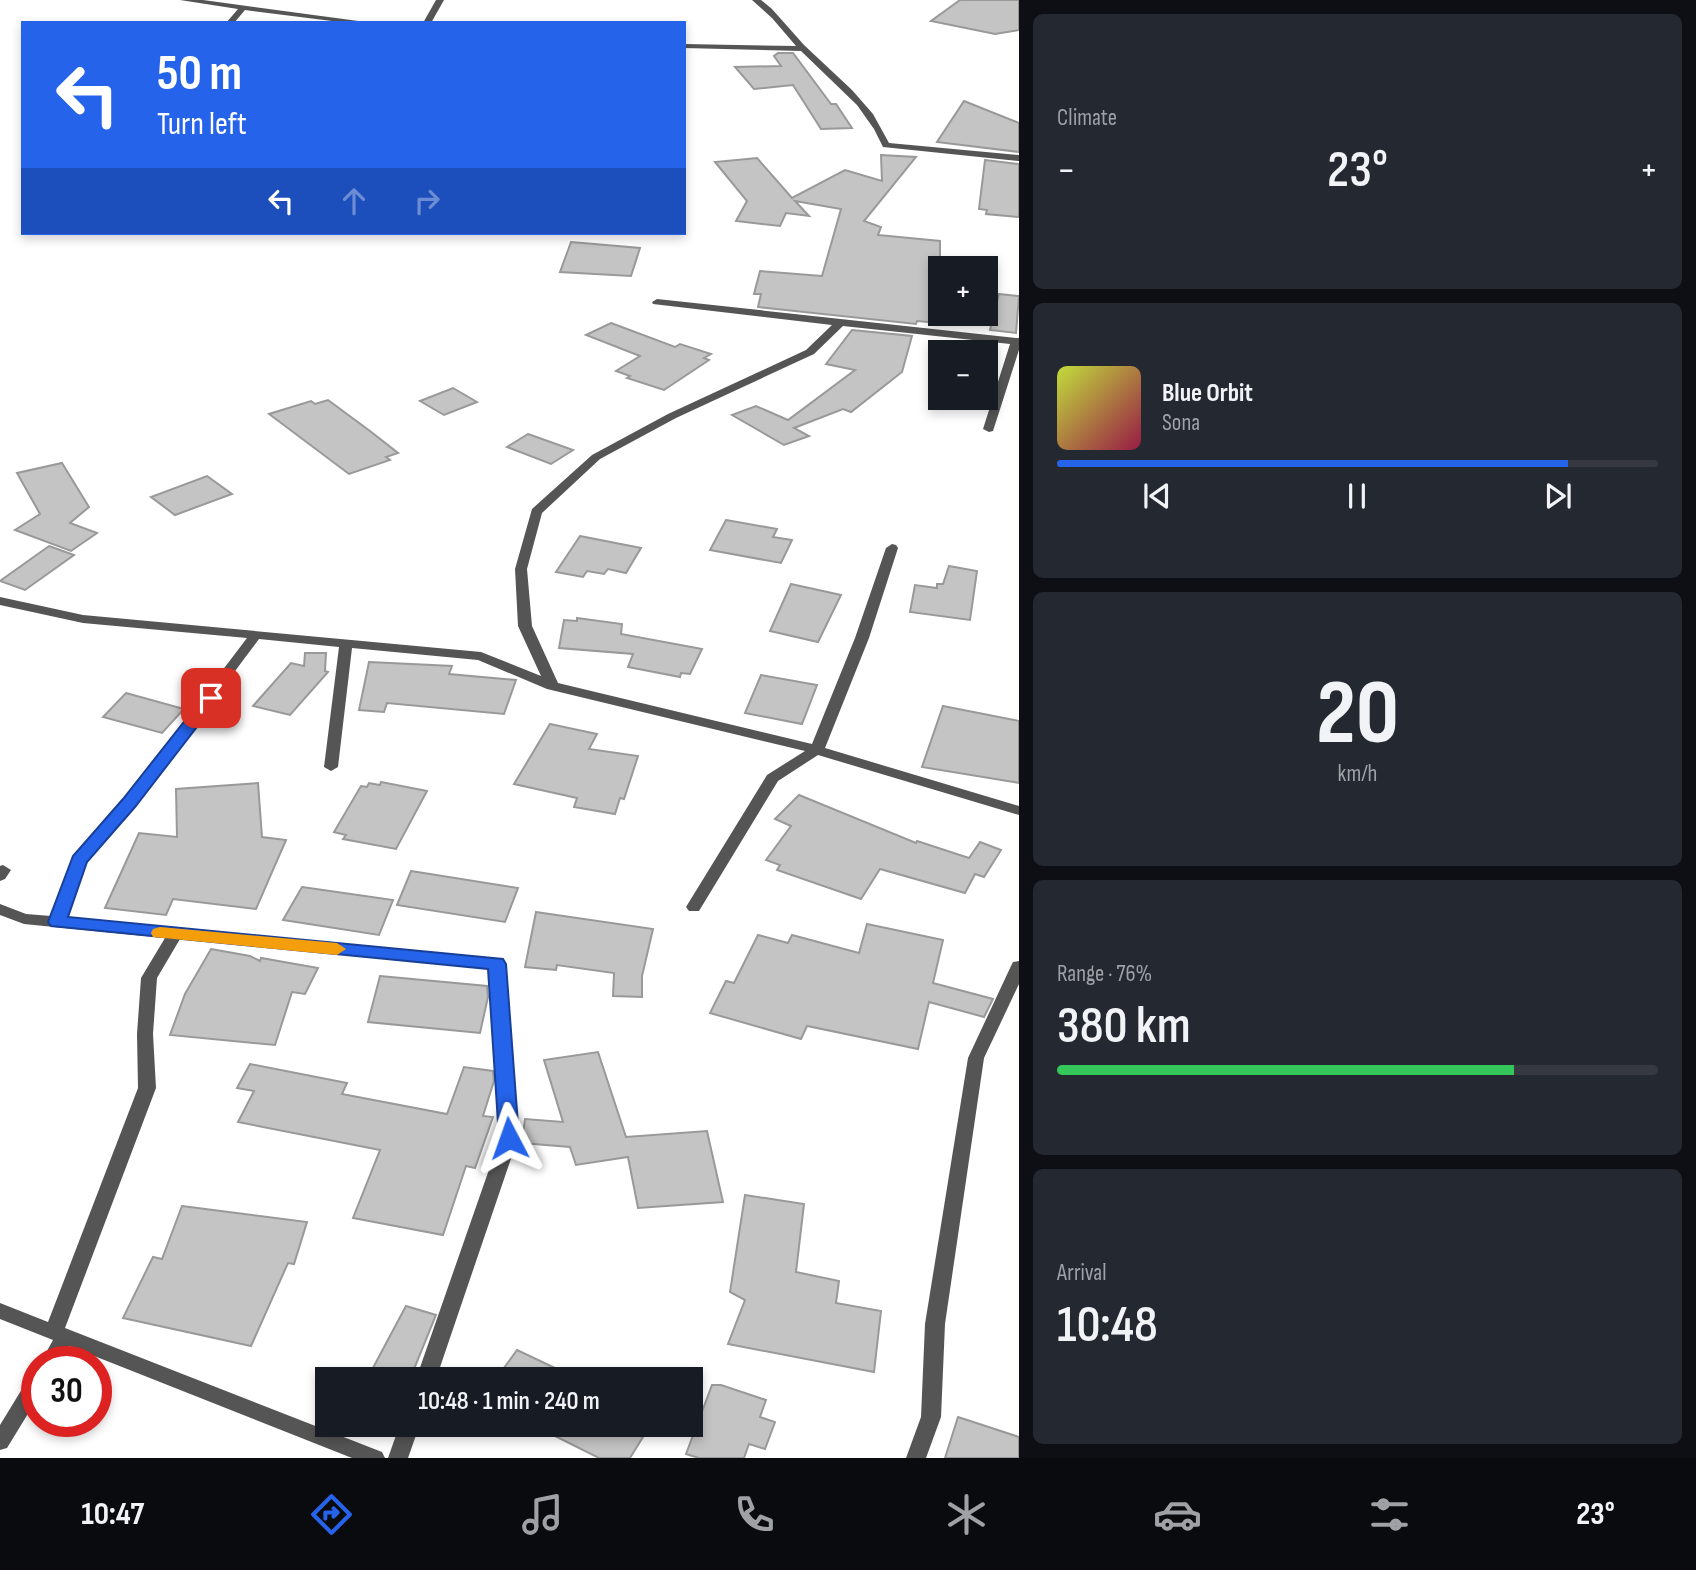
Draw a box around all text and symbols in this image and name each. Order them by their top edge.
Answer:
text: 50 m [157,45,242,104]
icon: left [42,49,133,140]
text: Climate [1057,104,1117,132]
text: Turn left [157,105,247,144]
text: 23° [1327,139,1388,202]
text: − [1057,148,1076,193]
text: + [1639,148,1658,193]
icon: left [262,182,300,220]
icon: ahead [335,182,373,220]
icon: right [408,182,446,220]
map controls [928,256,998,410]
button: + [928,256,998,326]
button: − [928,340,998,410]
text: Blue Orbit [1162,378,1253,409]
text: Sona [1162,409,1200,437]
icon: previous [1138,477,1176,515]
icon: pause [1338,477,1376,515]
icon: next [1539,477,1577,515]
text: 20 [1316,660,1399,769]
pin [181,668,241,728]
icon: arrive [192,679,230,717]
text: km/h [1338,760,1377,788]
text: Range · 76% [1057,960,1152,988]
text: 380 km [1057,995,1191,1058]
position arrow [472,1101,546,1175]
text: Arrival [1057,1259,1106,1287]
text: 10:48 [1057,1294,1158,1357]
speed limit sign: 30 [21,1346,112,1437]
text: 10:48 · 1 min · 240 m [418,1386,600,1417]
icon: directions [307,1490,356,1539]
icon: music [518,1490,567,1539]
icon: phone [730,1490,779,1539]
icon: climate [942,1490,991,1539]
icon: car [1153,1490,1202,1539]
icon: filters [1365,1490,1414,1539]
text: 10:47 [81,1495,144,1534]
text: 23° [1576,1495,1615,1534]

